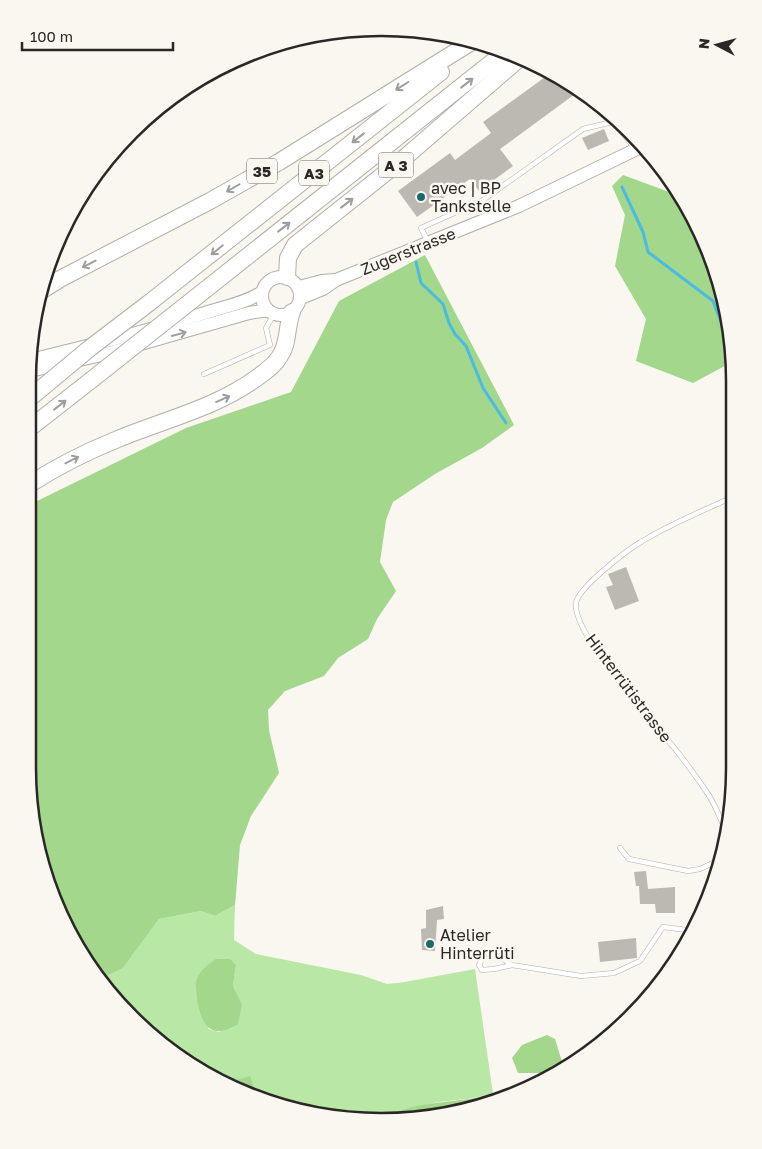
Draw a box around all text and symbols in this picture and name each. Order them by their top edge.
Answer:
scale bar [22,20,174,52]
north arrow [692,20,742,70]
text: 100 m [30,27,73,45]
text: N [695,37,713,50]
one-way arrow [460,77,473,88]
one-way arrow [395,81,409,91]
one-way arrow [352,132,365,143]
road number: A 3 [378,152,414,178]
road number: 35 [247,158,277,184]
road number: A3 [299,160,329,186]
place label: avec | BP Tankstelle [431,178,511,216]
one-way arrow [225,183,240,193]
marker: avec | BP Tankstelle [415,191,427,203]
one-way arrow [341,198,354,209]
one-way arrow [278,222,291,233]
street label: Zugerstrasse [358,223,458,279]
one-way arrow [210,244,223,255]
one-way arrow [82,260,97,269]
one-way arrow [171,328,187,338]
one-way arrow [215,394,230,404]
one-way arrow [53,399,66,410]
one-way arrow [64,455,79,464]
street label: Hinterrütistrasse [582,630,676,746]
place label: Atelier Hinterrüti [440,925,515,963]
marker: Atelier Hinterrüti [424,938,436,950]

